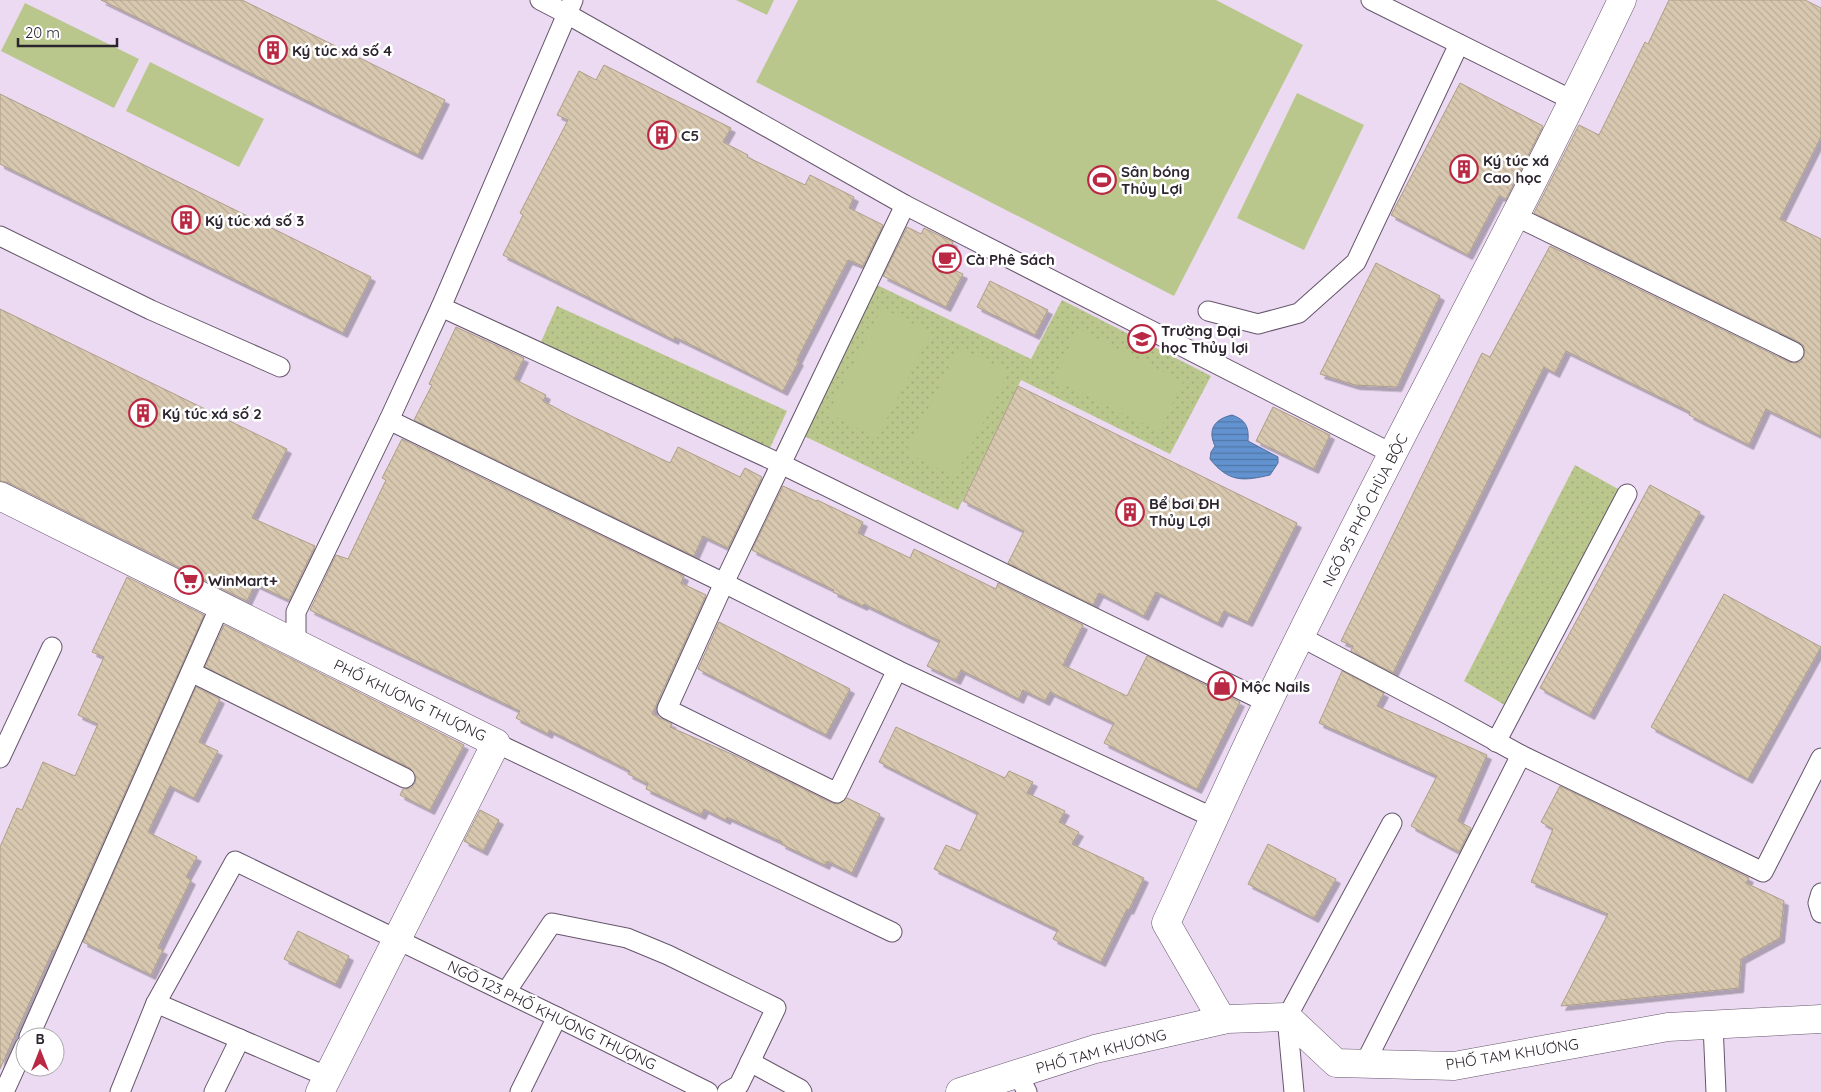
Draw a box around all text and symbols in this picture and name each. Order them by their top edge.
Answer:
scale bar [18,15,116,47]
text: 20 m [25,23,60,42]
building icon: Ký túc xá số 4 [258,35,288,65]
place label: Ký túc xá số 4 [292,41,392,60]
building icon: C5 [647,120,677,150]
place label: C5 [681,126,699,145]
place label: Ký túc xá Cao học [1483,151,1549,187]
building icon: Ký túc xá Cao học [1449,154,1479,184]
place label: Sân bóng Thủy Lợi [1121,162,1190,198]
sports icon: Sân bóng Thủy Lợi [1087,165,1117,195]
building icon: Ký túc xá số 3 [171,205,201,235]
place label: Ký túc xá số 3 [205,211,304,230]
cafe icon: Cà Phê Sách [932,244,962,274]
place label: Cà Phê Sách [966,250,1055,269]
place label: Trường Đại học Thủy lợi [1161,321,1248,357]
school or university icon: Trường Đại học Thủy lợi [1127,324,1157,354]
building icon: Ký túc xá số 2 [128,398,158,428]
place label: Ký túc xá số 2 [162,404,262,423]
street label: NGÕ 95 PHỐ CHÙA BỘC [1318,430,1412,590]
place label: Bể bơi ĐH Thủy Lợi [1149,494,1220,530]
building icon: Bể bơi ĐH Thủy Lợi [1115,497,1145,527]
supermarket icon: WinMart+ [174,565,204,595]
place label: WinMart+ [208,571,278,590]
street label: PHỐ KHƯƠNG THƯỢNG [331,655,489,745]
shop icon: Mộc Nails [1207,671,1237,701]
place label: Mộc Nails [1241,677,1310,696]
street label: NGÕ 123 PHỐ KHƯƠNG THƯỢNG [444,956,660,1074]
street label: PHỐ TAM KHƯƠNG [1034,1024,1168,1078]
north arrow [15,1027,65,1077]
text: B [35,1030,45,1048]
street label: PHỐ TAM KHƯƠNG [1444,1034,1580,1074]

